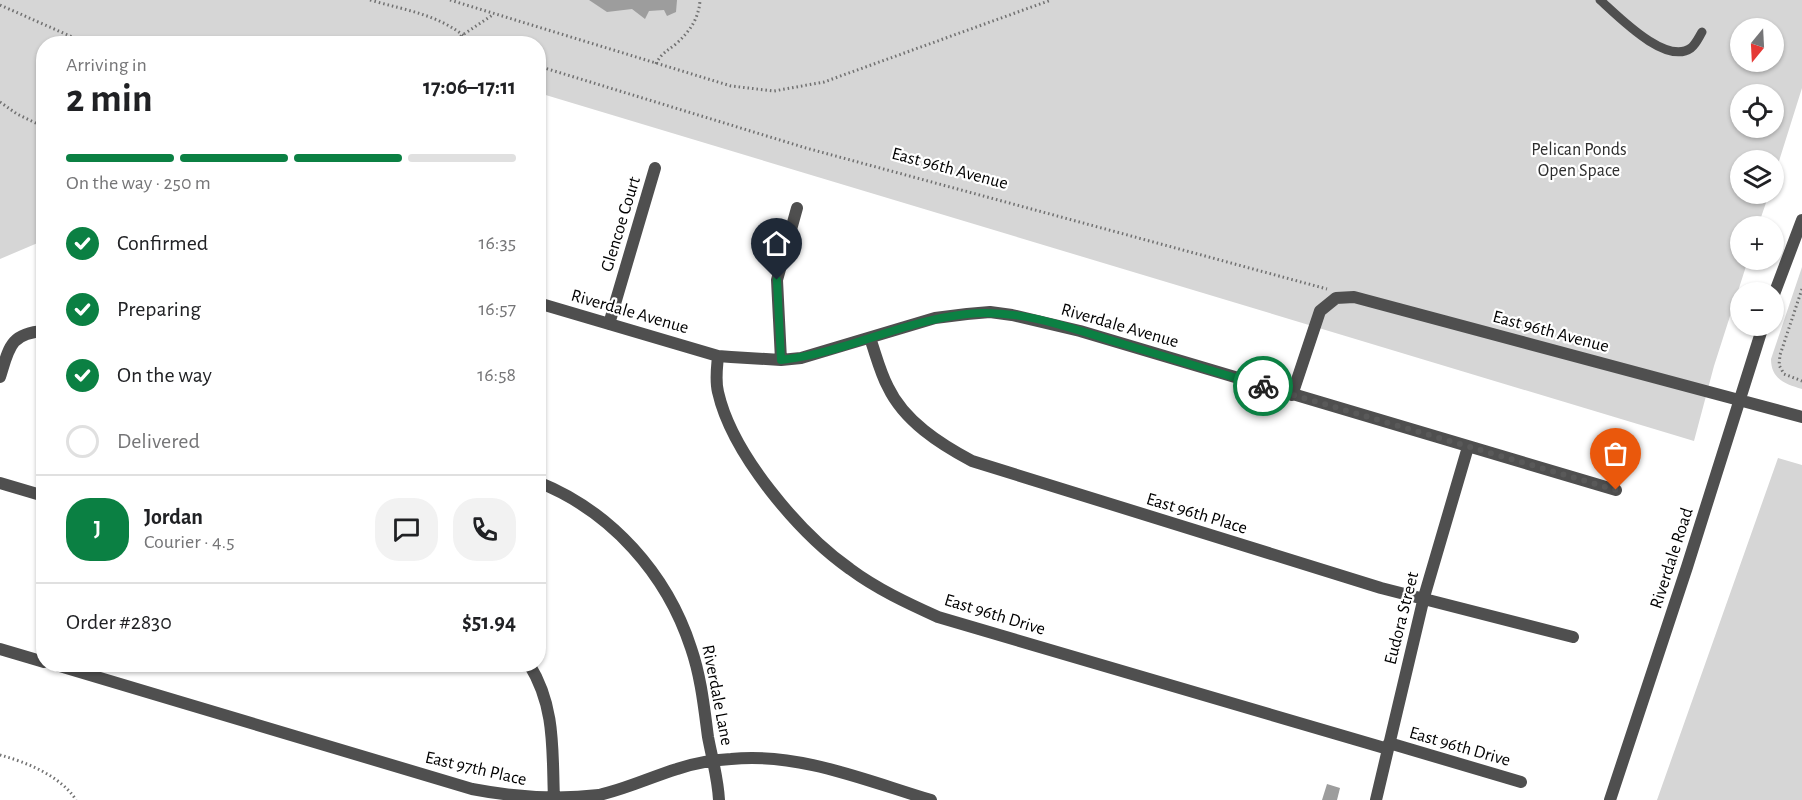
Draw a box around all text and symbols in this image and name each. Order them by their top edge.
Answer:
north arrow [1730,18,1784,72]
map controls [1730,18,1784,336]
text: Arriving in [66,55,147,75]
text: 17:06–17:11 [423,76,516,98]
text: 2 min [66,80,153,119]
button: locate [1730,84,1784,138]
park label: Pelican Ponds Open Space [1531,141,1627,180]
street label: East 96th Avenue [890,145,1010,193]
button: layers [1730,150,1784,204]
text: On the way · 250 m [66,173,211,193]
street label: Glencoe Court [598,175,644,274]
button: + [1730,216,1784,270]
pin [751,218,802,280]
icon: check [66,227,99,260]
icon: home [760,227,793,260]
text: Confirmed [117,232,208,254]
text: 16:35 [479,233,516,253]
button: − [1730,282,1784,336]
street label: Riverdale Avenue [569,287,691,337]
icon: check [66,293,99,326]
text: Preparing [117,298,201,320]
text: 16:57 [478,299,516,319]
street label: Riverdale Avenue [1059,301,1181,351]
street label: East 96th Avenue [1491,308,1611,356]
courier [1233,356,1293,416]
icon: check [66,359,99,392]
text: On the way [117,364,212,386]
text: 16:58 [477,365,516,385]
icon: bike [1247,370,1280,403]
pin [1590,428,1641,490]
text: Delivered [117,430,200,452]
icon: bag [1599,437,1632,470]
street label: East 96th Place [1144,490,1249,538]
button: chat [375,498,438,561]
button: phone [453,498,516,561]
text: Jordan [144,506,203,528]
street label: Riverdale Road [1647,506,1697,611]
text: J [94,518,101,540]
text: Courier · 4.5 [144,532,235,552]
street label: Eudora Street [1382,570,1422,666]
street label: East 96th Drive [942,591,1047,639]
text: Order #2830 [66,611,172,633]
text: $51.94 [462,611,516,633]
street label: Riverdale Lane [698,643,736,747]
street label: East 96th Drive [1407,724,1512,770]
street label: East 97th Place [423,749,528,789]

